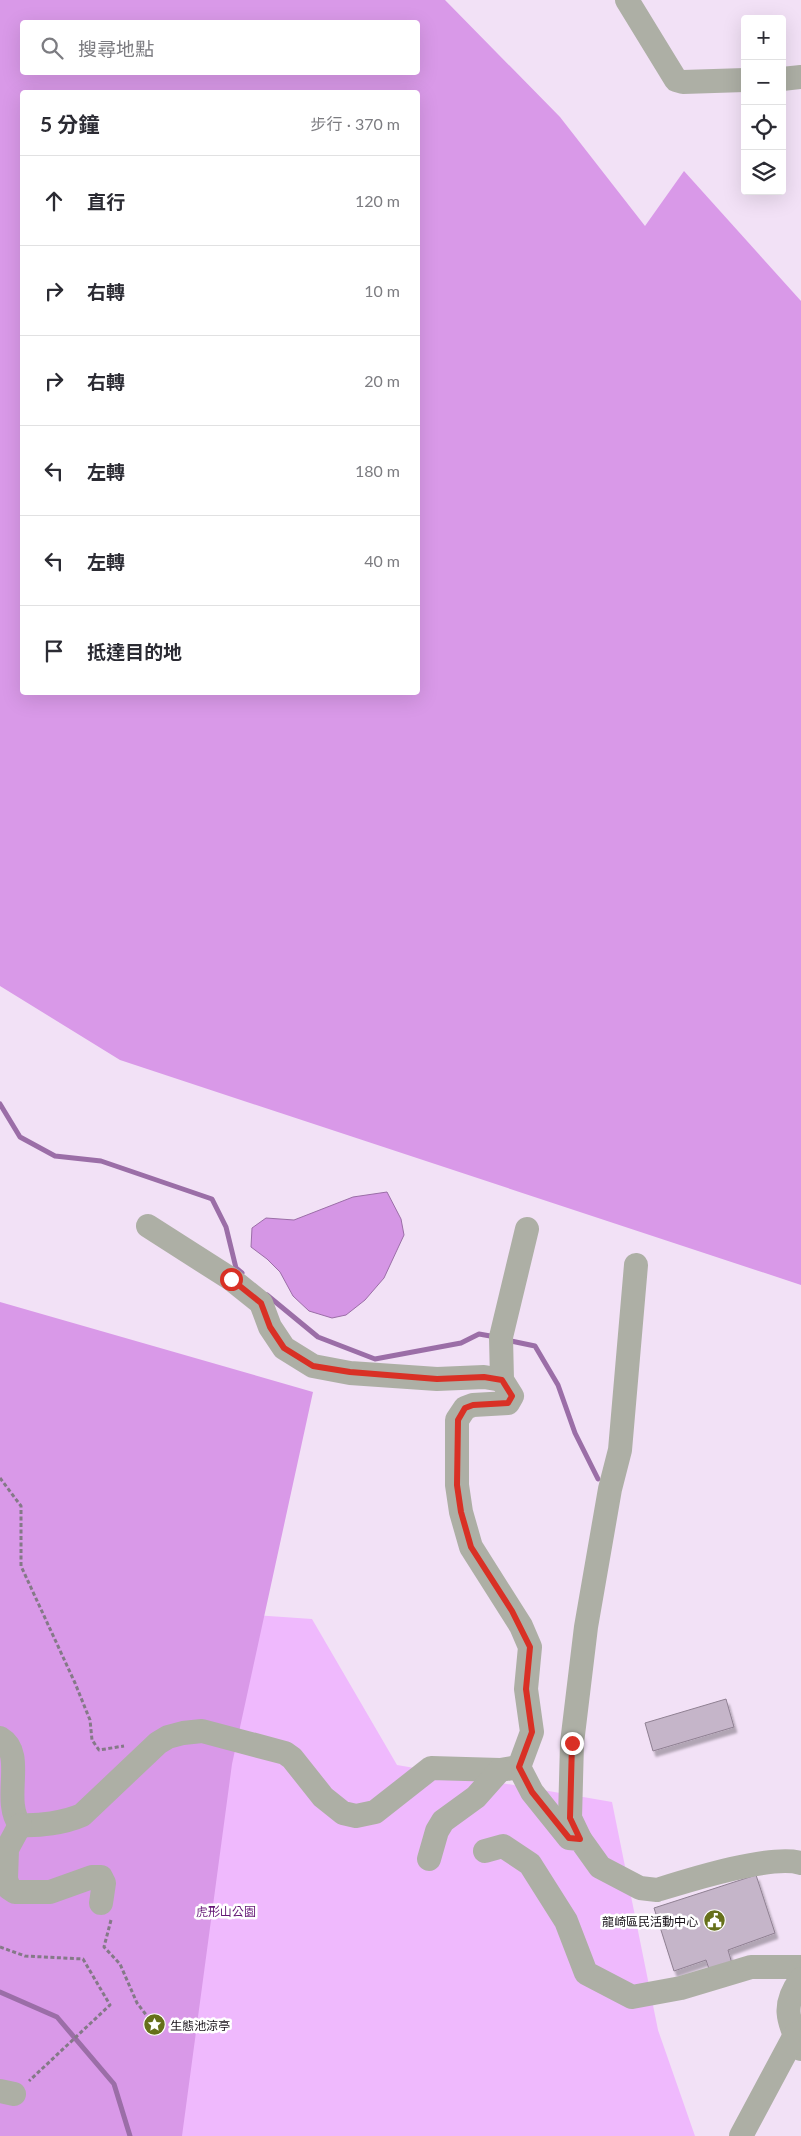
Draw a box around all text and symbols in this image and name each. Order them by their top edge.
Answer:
map controls [741,15,786,195]
button: + [741,15,786,60]
search box [20,20,420,75]
icon: search [38,34,66,62]
text: 搜尋地點 [78,37,154,60]
button: − [741,60,786,105]
button: locate [741,105,786,150]
text: 5 分鐘 [40,111,99,136]
text: 步行 · 370 m [311,114,400,133]
button: layers [741,150,786,195]
icon: ahead [40,187,68,215]
text: 直行 [87,190,125,213]
text: 120 m [355,191,400,210]
icon: right [40,277,68,305]
text: 右轉 [87,280,125,303]
text: 10 m [364,281,400,300]
icon: right [40,367,68,395]
text: 右轉 [87,370,125,393]
text: 20 m [364,371,400,390]
icon: left [40,457,68,485]
text: 左轉 [87,460,125,483]
text: 180 m [355,461,400,480]
icon: left [40,547,68,575]
text: 左轉 [87,550,125,573]
text: 40 m [364,551,400,570]
icon: arrive [40,637,68,665]
text: 抵達目的地 [87,640,182,663]
route start [220,1268,243,1291]
route end [561,1732,584,1755]
park label: 虎形山公園 [196,1904,256,1919]
public building icon: 龍崎區民活動中心 [702,1909,726,1933]
place label: 龍崎區民活動中心 [602,1914,698,1929]
place icon: 生態池涼亭 [142,2013,166,2037]
place label: 生態池涼亭 [170,2018,230,2033]

